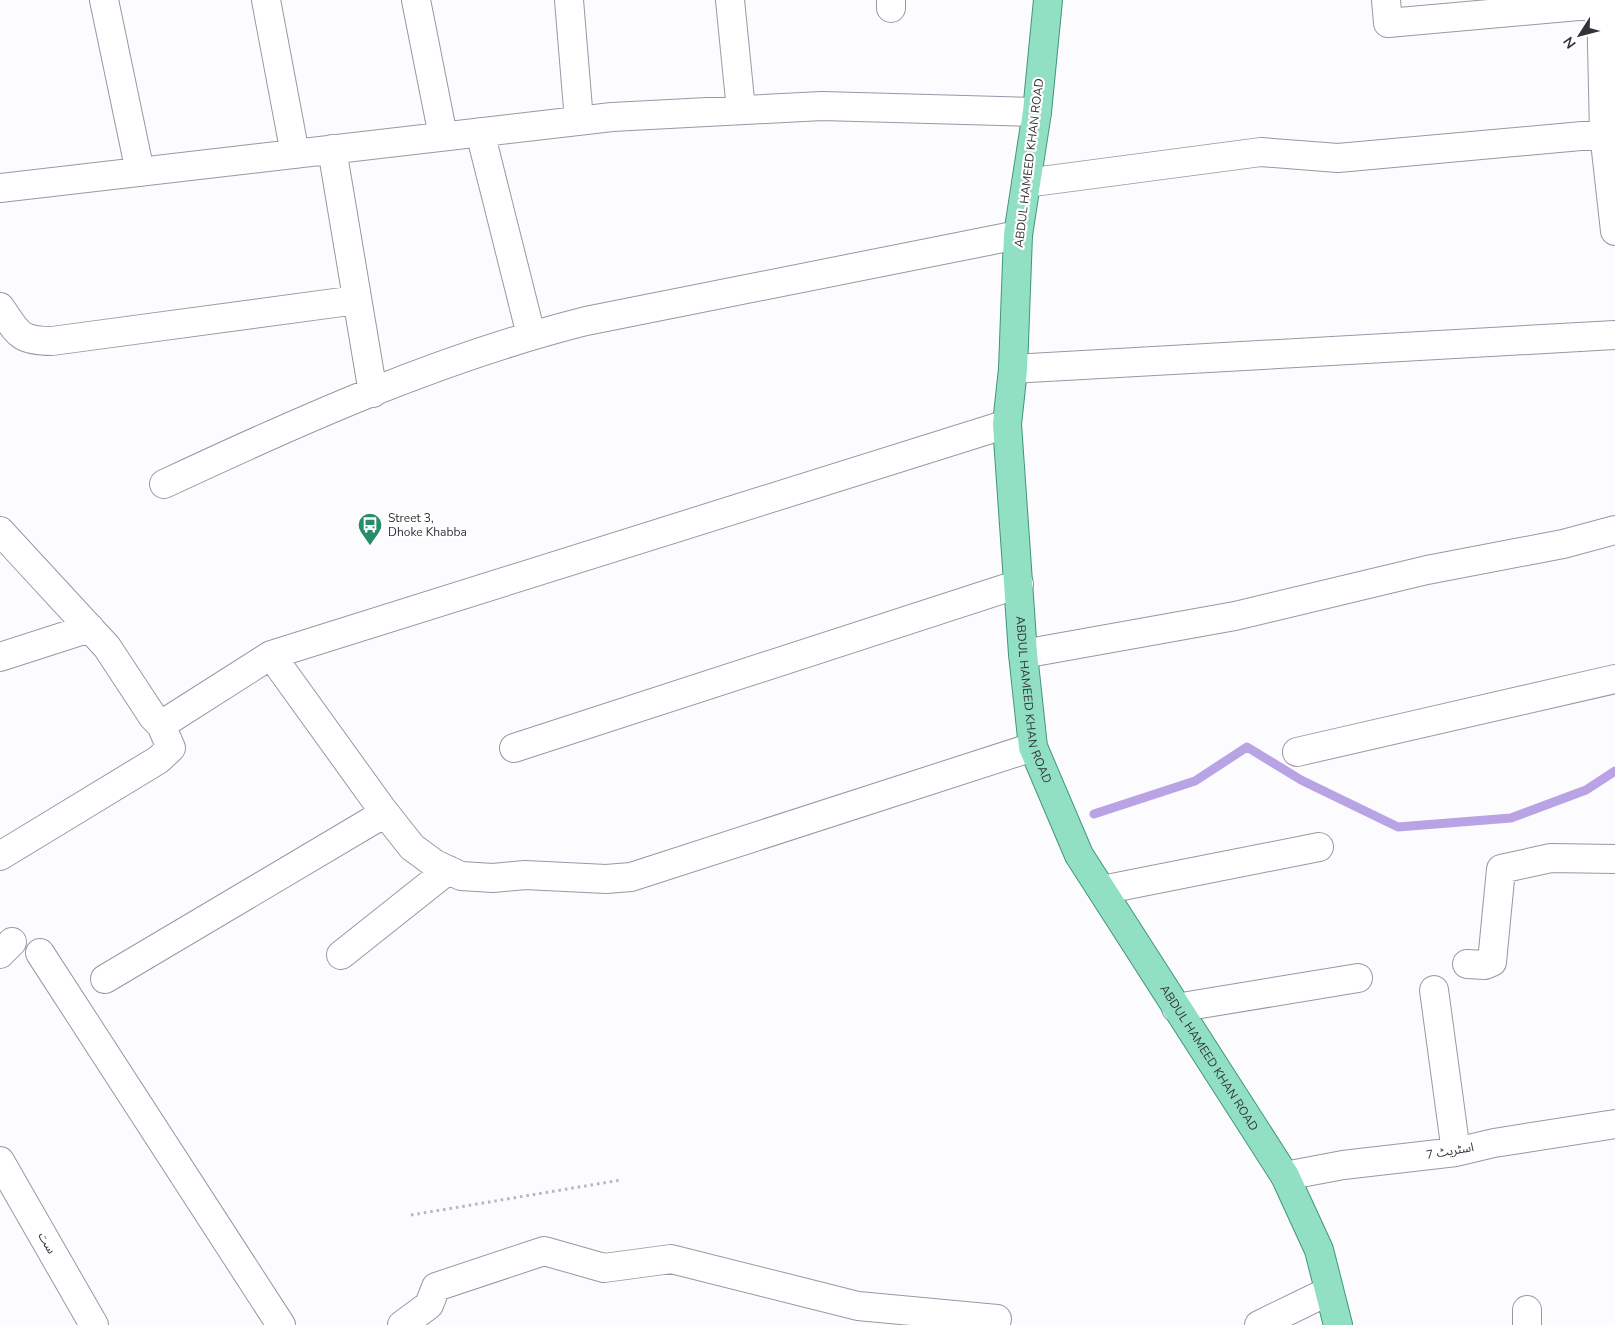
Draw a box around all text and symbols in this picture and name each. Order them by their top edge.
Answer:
north arrow [1555,10,1605,60]
text: N [1559,33,1581,52]
street label: ABDUL HAMEED KHAN ROAD [1011,77,1047,248]
place label: Street 3, Dhoke Khabba [388,510,467,540]
bus stop icon: Street 3, Dhoke Khabba [357,512,383,546]
street label: ABDUL HAMEED KHAN ROAD [1012,615,1056,786]
street label: ABDUL HAMEED KHAN ROAD [1156,982,1262,1134]
street label: اسٹریٹ 7 [1425,1139,1475,1163]
street label: ست [34,1229,60,1257]

